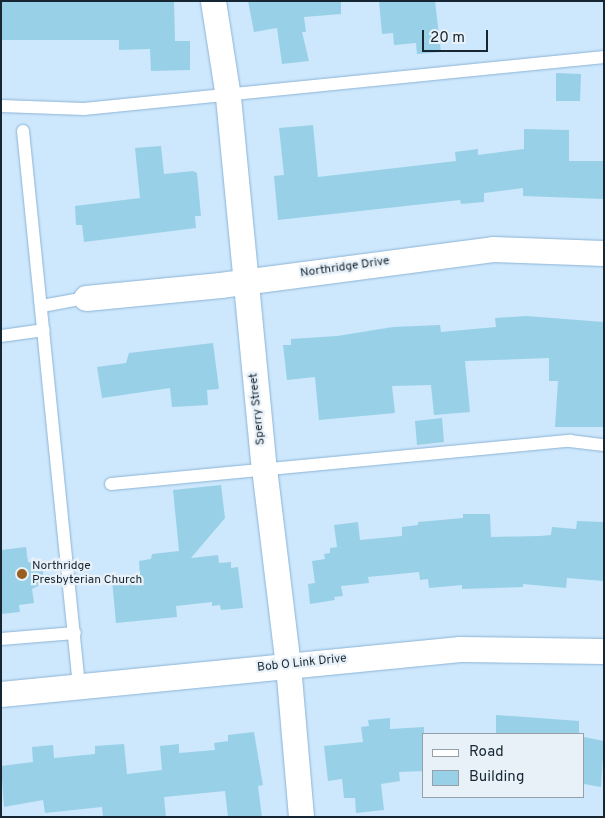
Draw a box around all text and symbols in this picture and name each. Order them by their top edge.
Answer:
scale bar [425,20,491,52]
text: 20 m [430,29,465,48]
street label: Northridge Drive [299,255,391,281]
street label: Sperry Street [247,372,269,446]
place label: Northridge Presbyterian Church [32,560,142,588]
marker: Northridge Presbyterian Church [16,568,28,580]
street label: Bob O Link Drive [257,652,347,676]
legend [422,733,585,798]
text: Road [469,743,504,762]
text: Building [469,768,524,787]

